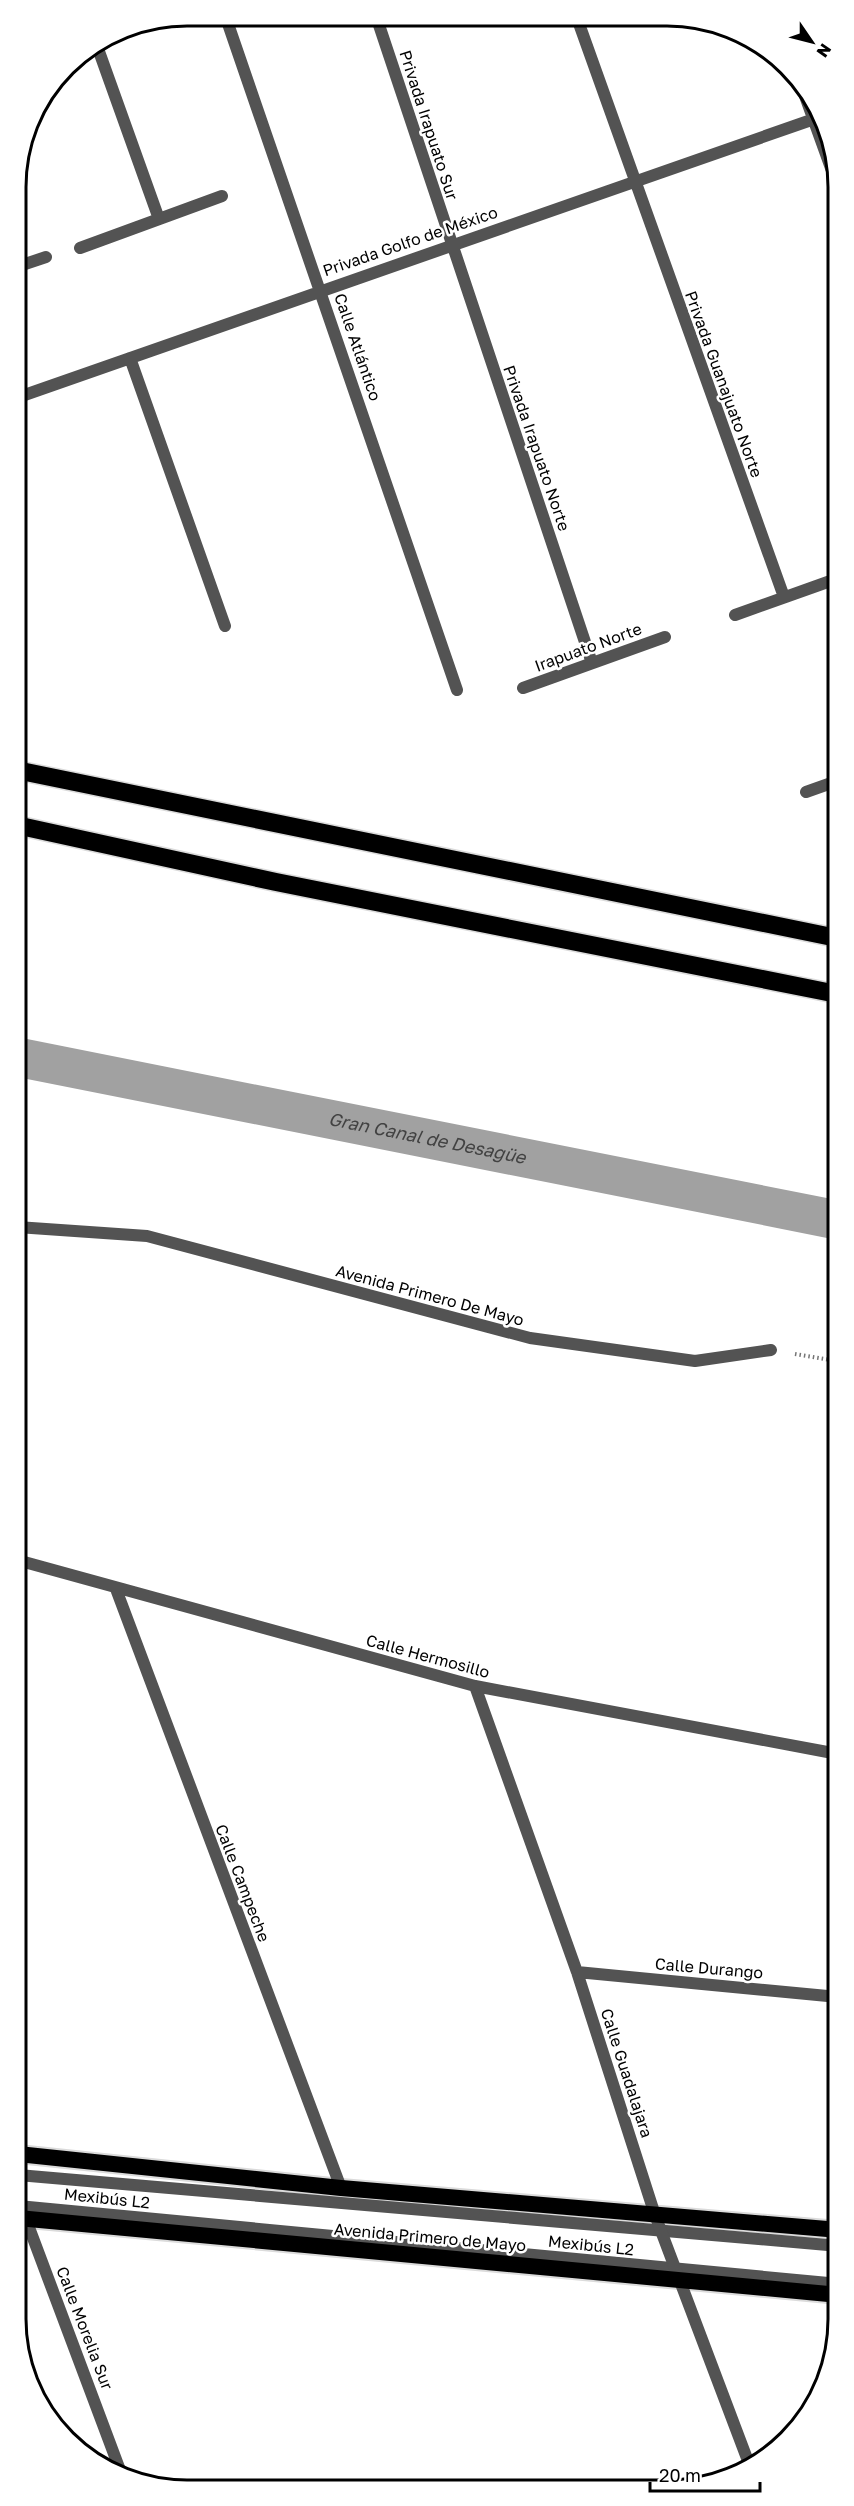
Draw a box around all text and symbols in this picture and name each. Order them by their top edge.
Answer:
north arrow [782,12,842,72]
text: N [813,40,836,61]
street label: Privada Irapuato Sur [395,48,463,202]
street label: Privada Golfo de México [320,202,500,280]
street label: Privada Guanajuato Norte [681,288,767,480]
street label: Calle Atlántico [330,291,386,403]
street label: Privada Irapuato Norte [499,363,575,533]
street label: Irapuato Norte [532,618,644,676]
water label: Gran Canal de Desagüe [327,1107,529,1168]
street label: Avenida Primero De Mayo [334,1260,526,1330]
street label: Calle Hermosillo [364,1630,492,1682]
street label: Calle Campeche [211,1821,275,1945]
street label: Calle Durango [654,1953,764,1983]
street label: Calle Guadalajara [597,2006,657,2140]
street label: Mexibús L2 [63,2184,151,2212]
street label: Avenida Primero de Mayo [333,2219,527,2255]
street label: Mexibús L2 [547,2231,635,2259]
street label: Calle Morelia Sur [52,2263,118,2393]
scale bar [650,2455,760,2493]
text: 20 m [659,2464,701,2486]

